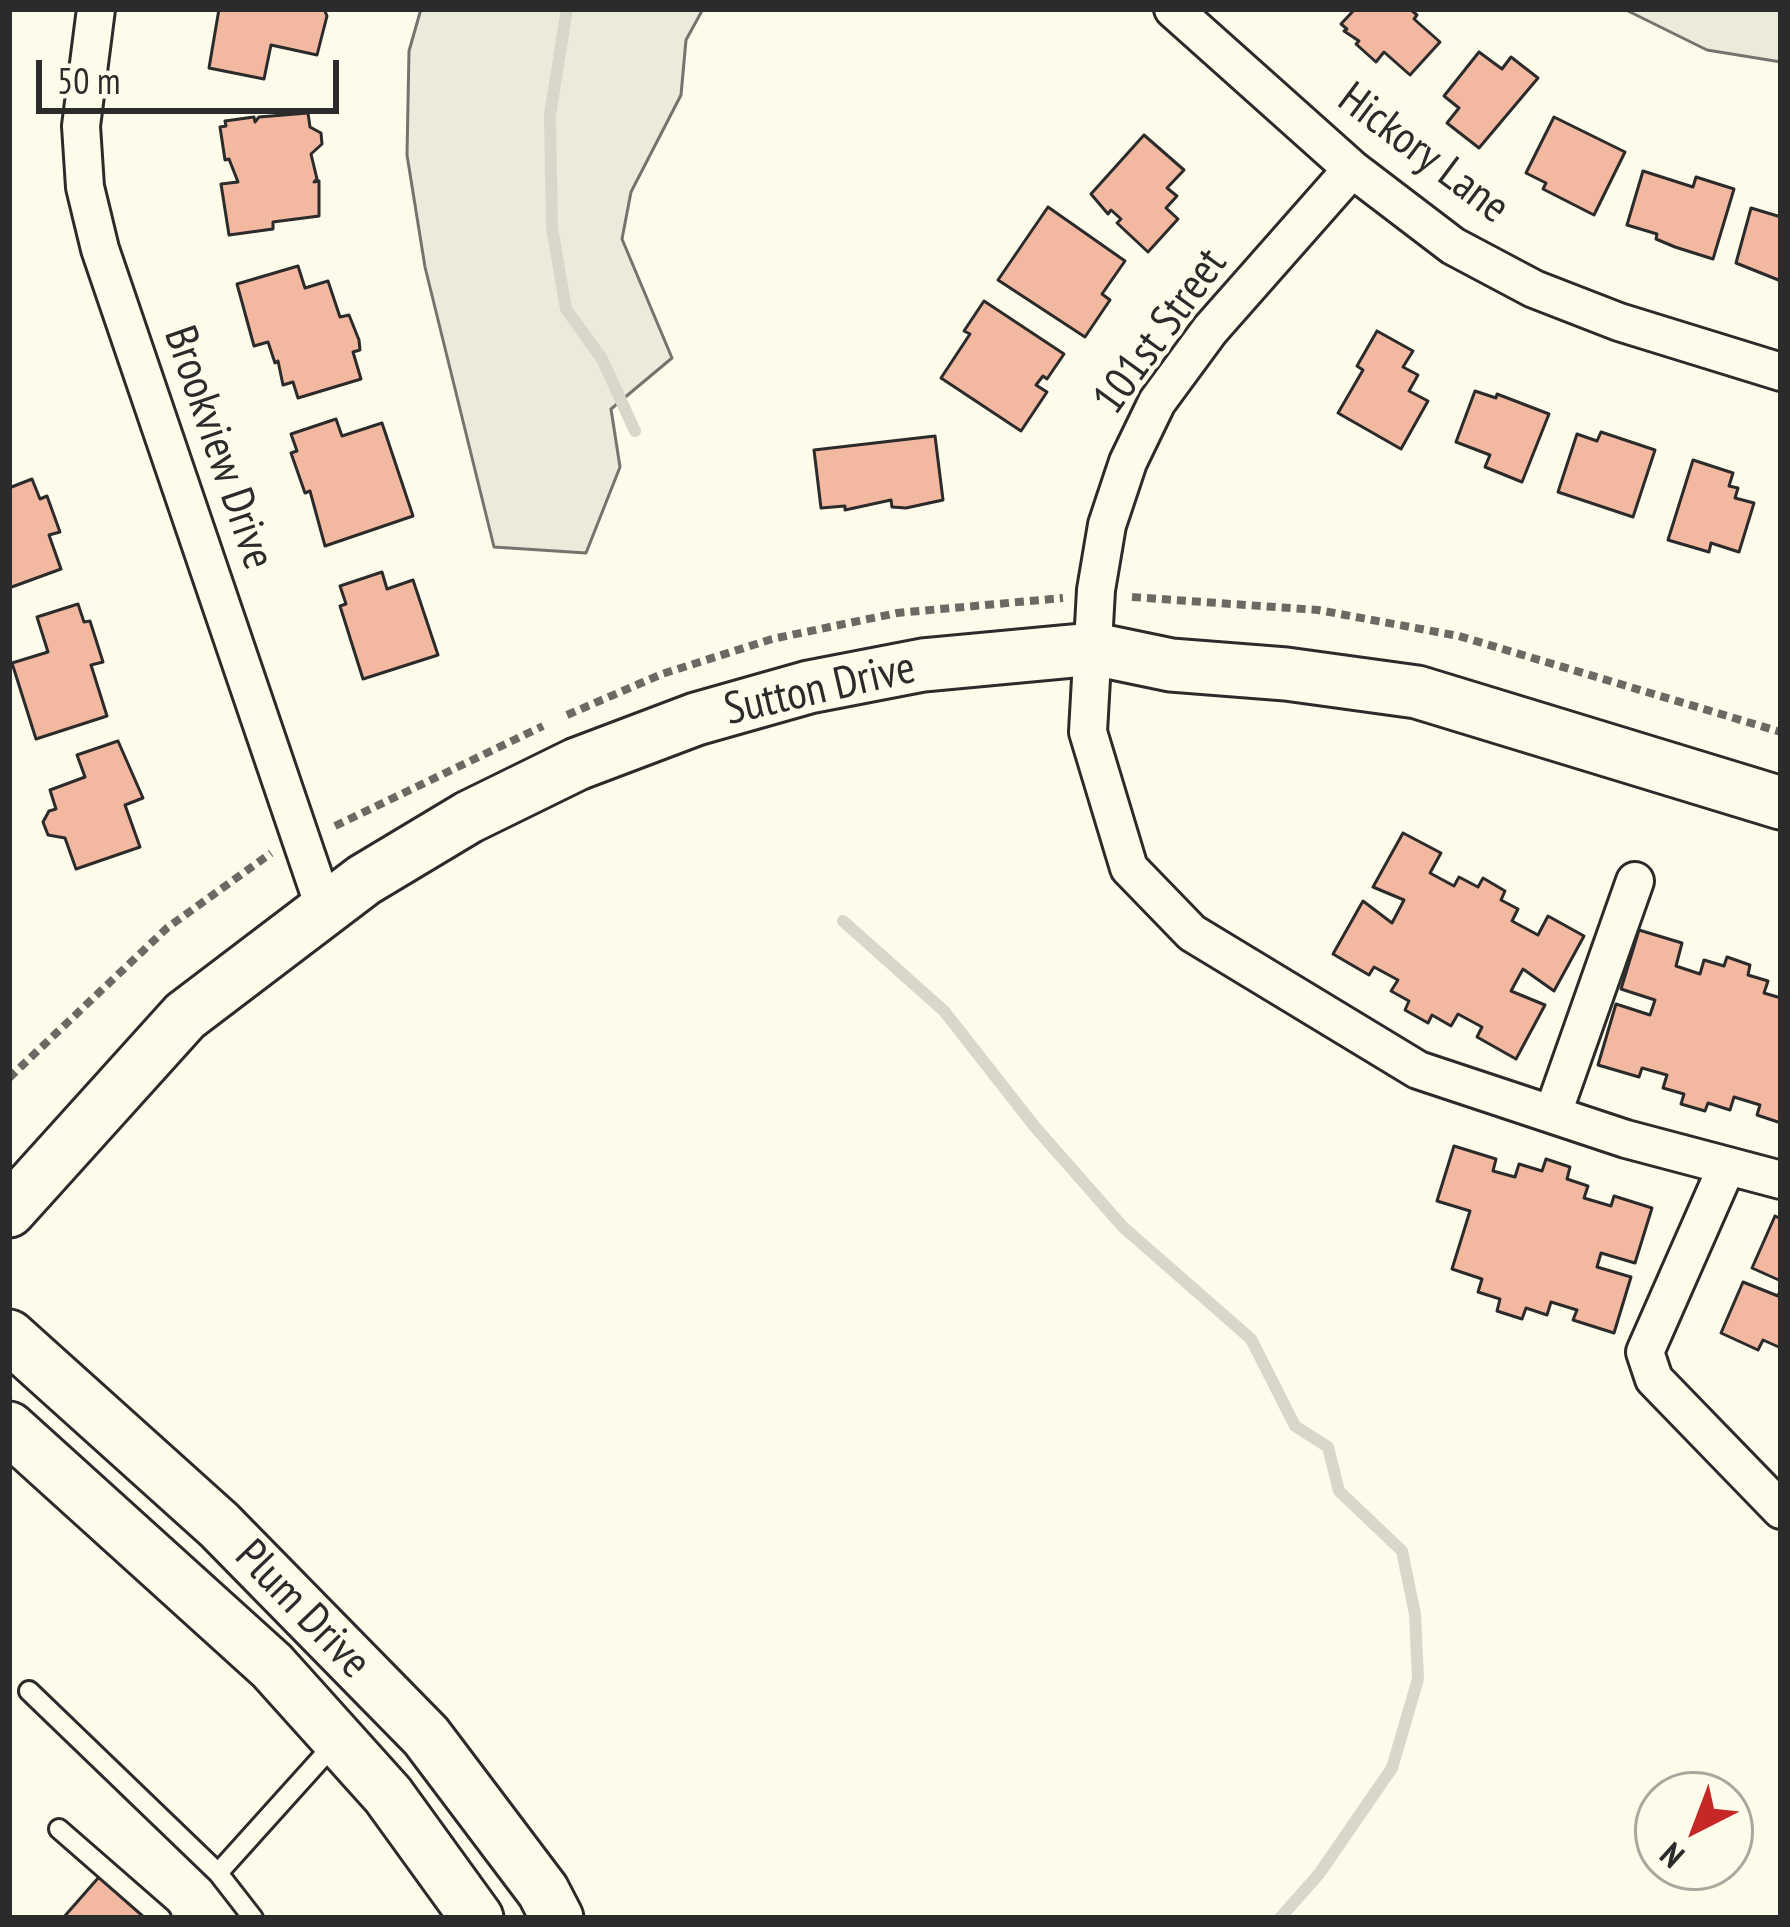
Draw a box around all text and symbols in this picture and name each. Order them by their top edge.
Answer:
scale bar [42,36,345,110]
text: 50 m [57,57,120,104]
street label: Hickory Lane [1327,72,1519,236]
street label: 101st Street [1083,239,1239,425]
street label: Brookview Drive [151,320,285,576]
street label: Sutton Drive [720,642,920,738]
street label: Plum Drive [223,1530,381,1690]
north arrow [1634,1771,1754,1891]
text: N [1651,1834,1693,1878]

